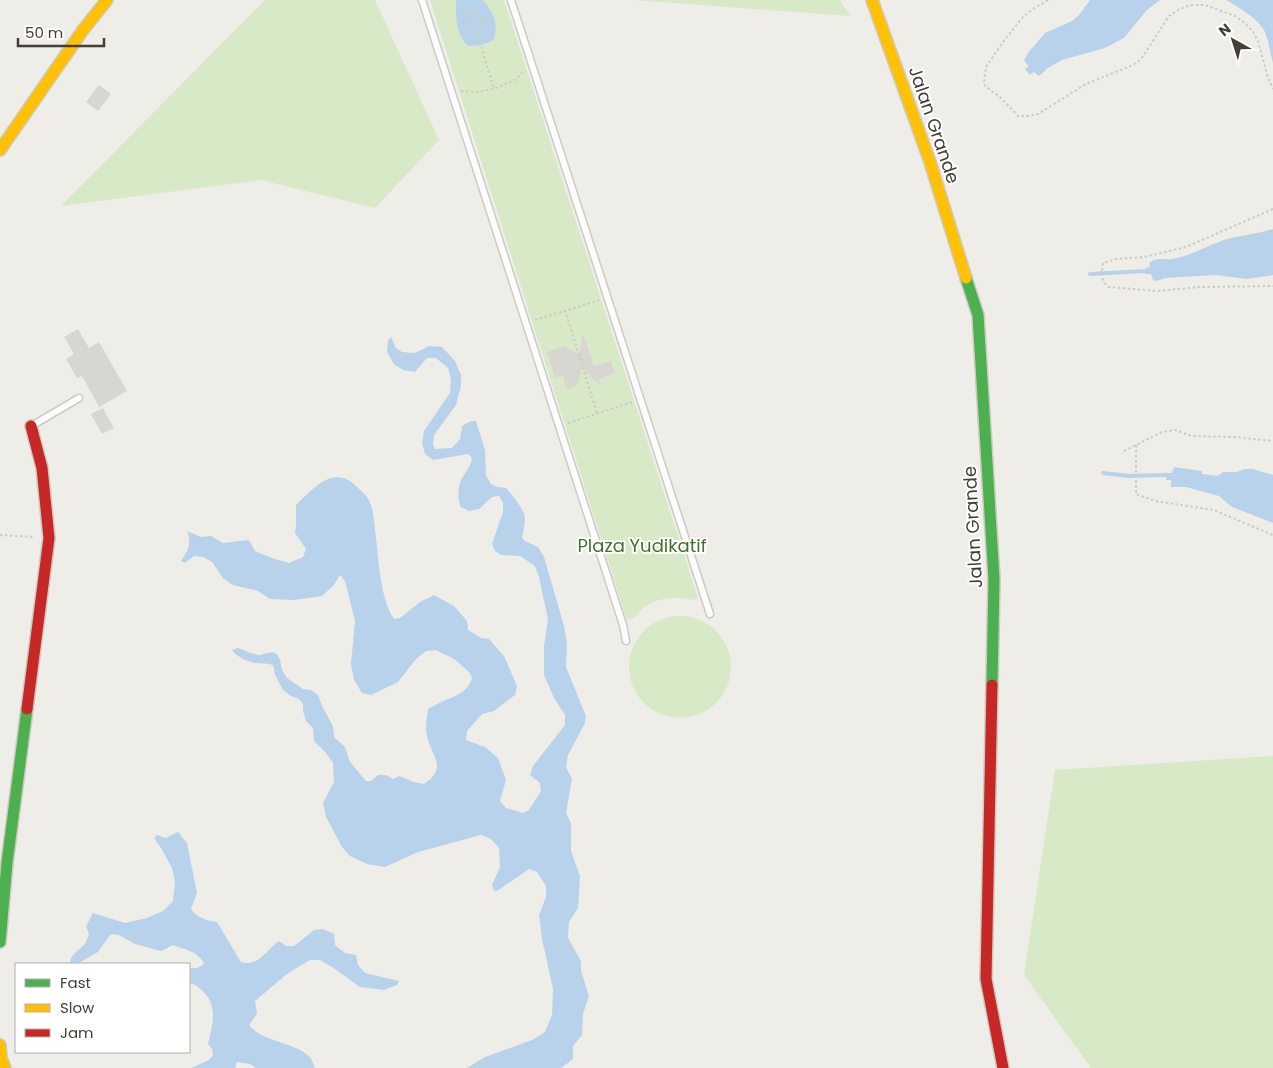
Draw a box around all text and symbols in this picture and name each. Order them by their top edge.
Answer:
scale bar [18,15,104,47]
north arrow [1208,15,1258,65]
text: N [1214,19,1235,41]
text: 50 m [25,22,63,43]
street label: Jalan Grande [903,63,966,187]
street label: Jalan Grande [957,465,988,589]
park label: Plaza Yudikatif [577,533,707,558]
legend [15,963,190,1053]
text: Fast [60,972,91,993]
text: Slow [60,997,95,1018]
text: Jam [60,1022,94,1043]

